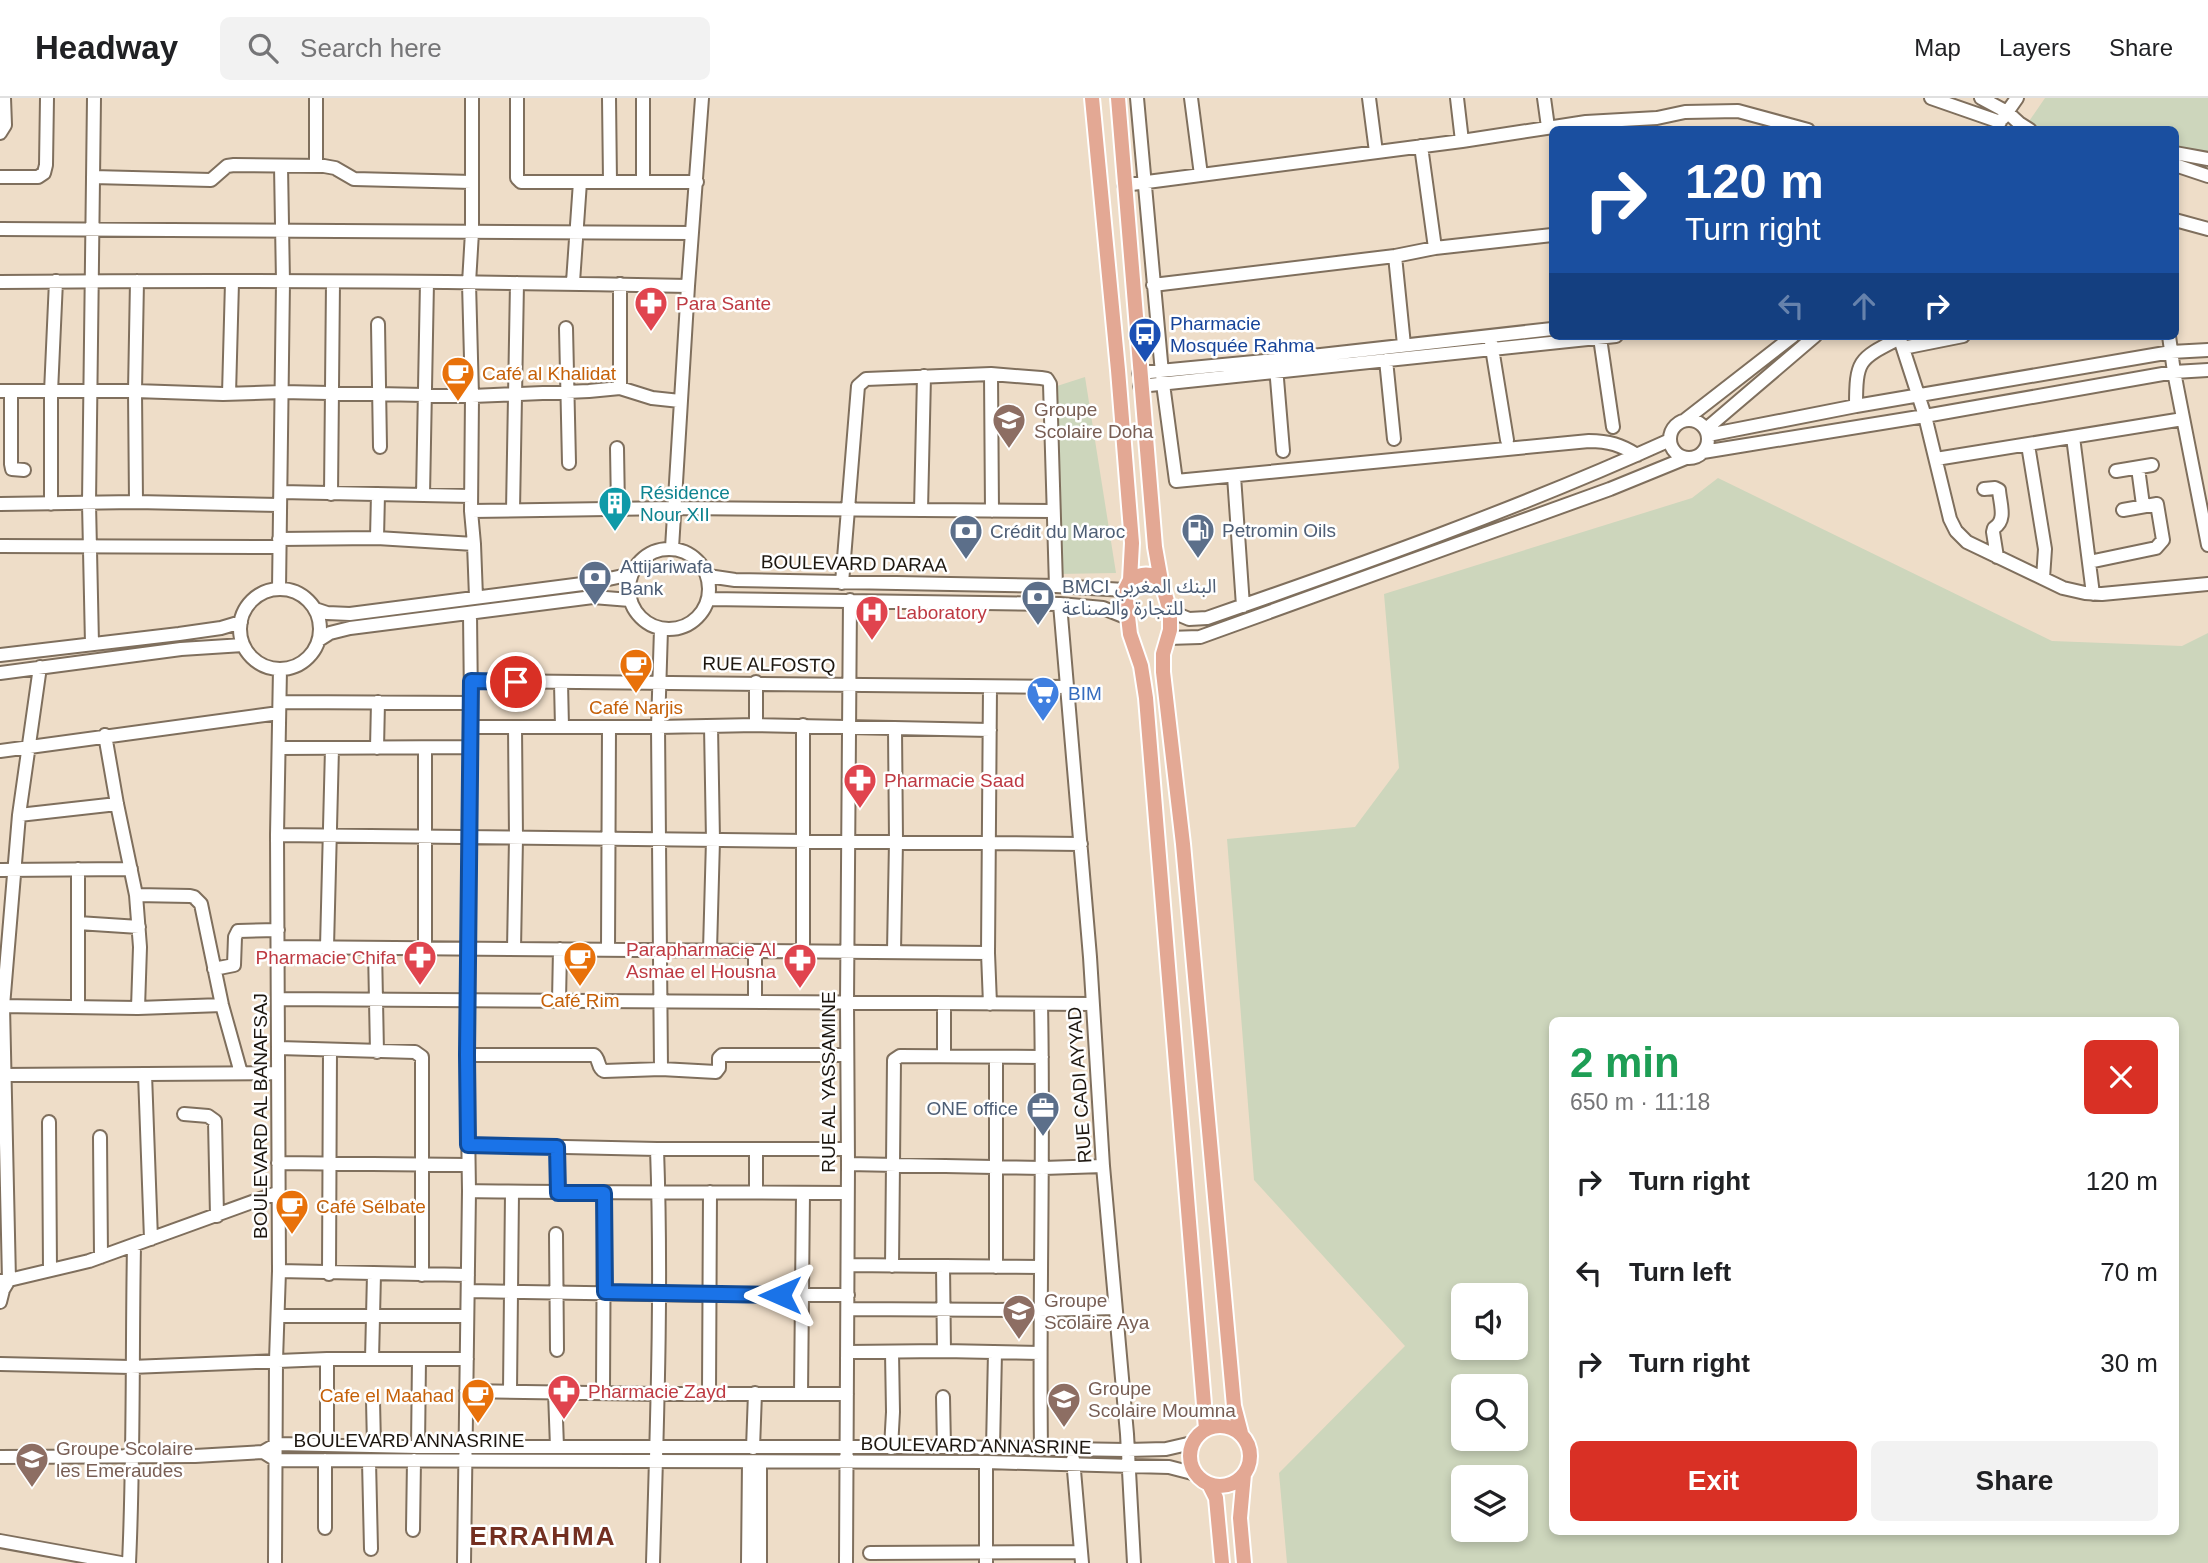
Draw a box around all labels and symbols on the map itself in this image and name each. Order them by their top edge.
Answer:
pharmacy icon: Para Sante [632,284,670,333]
place label: Para Sante [676,293,771,314]
place label: Pharmacie Mosquée Rahma [1170,313,1315,356]
bus stop icon: Pharmacie Mosquée Rahma [1126,315,1164,364]
cafe icon: Café al Khalidat [439,354,477,403]
place label: Café al Khalidat [482,363,617,384]
place label: Groupe Scolaire Doha [1034,399,1154,442]
school or university icon: Groupe Scolaire Doha [990,401,1028,450]
place label: Résidence Nour XII [640,482,730,525]
building icon: Résidence Nour XII [596,484,634,533]
fuel station icon: Petromin Oils [1179,511,1217,560]
bank icon: Crédit du Maroc [947,512,985,561]
place label: Petromin Oils [1222,520,1336,541]
place label: Crédit du Maroc [990,521,1125,542]
street label: BOULEVARD DARAA [761,551,948,576]
place label: Attijariwafa Bank [620,556,713,599]
bank icon: Attijariwafa Bank [576,558,614,607]
place label: BMCI البنك المغربي للتجارة والصناعة [1062,576,1216,620]
bank icon: BMCI البنك المغربي للتجارة والصناعة [1019,578,1057,627]
hospital icon: Laboratory [853,593,891,642]
place label: Laboratory [896,602,987,623]
cafe icon: Café Narjis [617,646,655,695]
pin [486,652,546,712]
street label: RUE ALFOSTQ [702,653,836,676]
supermarket icon: BIM [1024,674,1062,723]
place label: BIM [1068,683,1102,704]
place label: Café Narjis [589,697,683,718]
pharmacy icon: Pharmacie Saad [841,761,879,810]
place label: Pharmacie Saad [884,770,1024,791]
pharmacy icon: Pharmacie Chifa [401,938,439,987]
cafe icon: Café Rim [561,939,599,988]
place label: Parapharmacie Al Asmae el Housna [626,939,776,982]
pharmacy icon: Parapharmacie Al Asmae el Housna [781,941,819,990]
place label: Pharmacie Chifa [256,947,396,968]
place label: Café Rim [540,990,620,1011]
street label: RUE AL YASSAMINE [818,991,839,1173]
street label: BOULEVARD AL BANAFSAJ [250,993,271,1239]
street label: RUE CADI AYYAD [1064,1006,1095,1164]
office icon: ONE office [1024,1089,1062,1138]
place label: ONE office [926,1098,1018,1119]
cafe icon: Café Sélbate [273,1187,311,1236]
place label: Café Sélbate [316,1196,426,1217]
position arrow [743,1258,817,1332]
place label: Groupe Scolaire Aya [1044,1290,1150,1333]
school or university icon: Groupe Scolaire Aya [1000,1292,1038,1341]
pharmacy icon: Pharmacie Zayd [545,1372,583,1421]
cafe icon: Cafe el Maahad [459,1376,497,1425]
place label: Groupe Scolaire Moumna [1088,1378,1236,1421]
school or university icon: Groupe Scolaire Moumna [1045,1380,1083,1429]
place label: Pharmacie Zayd [588,1381,726,1402]
place label: Cafe el Maahad [320,1385,454,1406]
street label: BOULEVARD ANNASRINE [294,1430,524,1451]
street label: BOULEVARD ANNASRINE [860,1433,1092,1458]
place label: Groupe Scolaire les Emeraudes [56,1438,193,1481]
school or university icon: Groupe Scolaire les Emeraudes [13,1440,51,1489]
district label: ERRAHMA [470,1521,616,1551]

